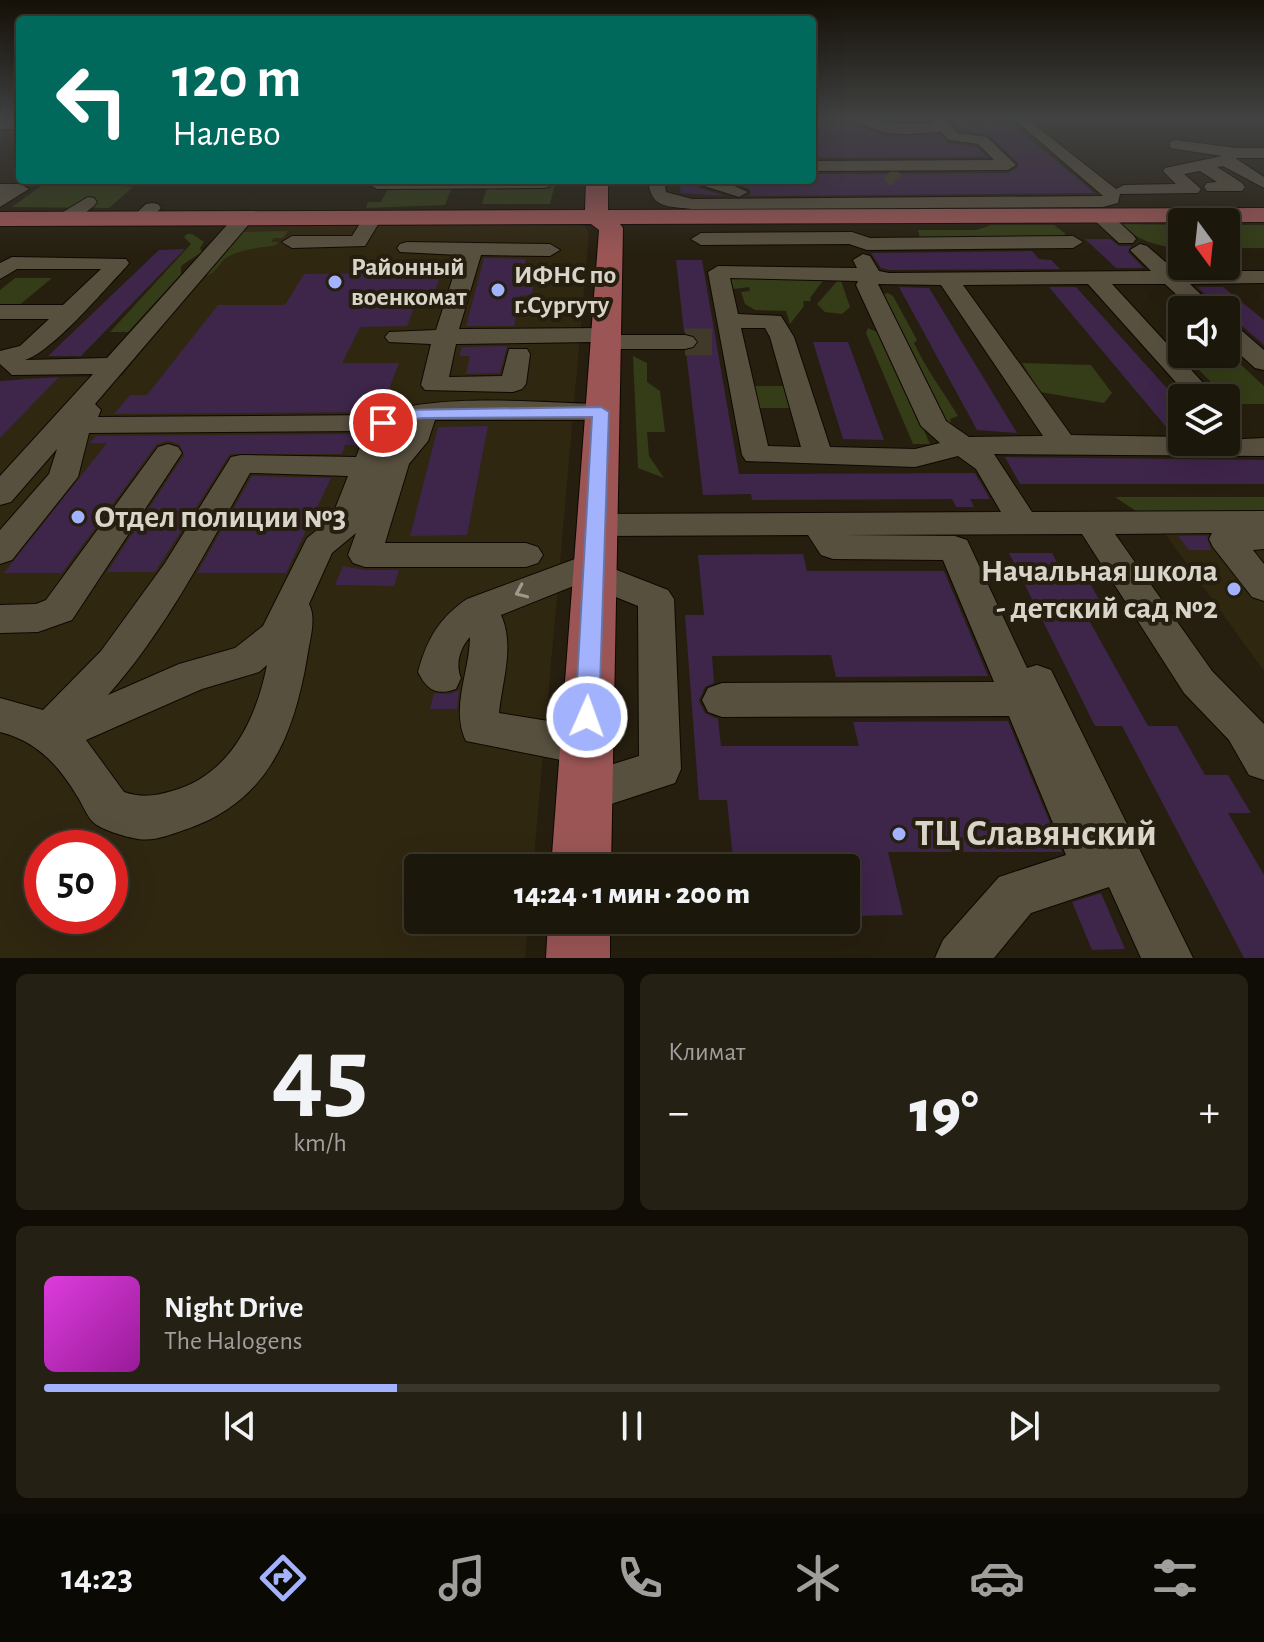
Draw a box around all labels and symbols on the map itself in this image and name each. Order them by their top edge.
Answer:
north arrow [1168,208,1240,280]
place label: Районный военкомат [351,254,467,310]
place label: ИФНС по г.Сургуту [514,262,616,318]
marker: Районный военкомат [326,273,344,291]
marker: ИФНС по г.Сургуту [489,281,507,299]
pin [349,389,417,457]
place label: Отдел полиции №3 [94,501,346,533]
marker: Отдел полиции №3 [69,508,87,526]
place label: Начальная школа - детский сад №2 [981,555,1218,624]
marker: Начальная школа - детский сад №2 [1225,580,1243,598]
one-way arrow [515,583,529,599]
position arrow [545,675,629,759]
place label: ТЦ Славянский [915,815,1157,853]
marker: ТЦ Славянский [890,825,908,843]
speed limit sign: 50 [24,830,128,934]

